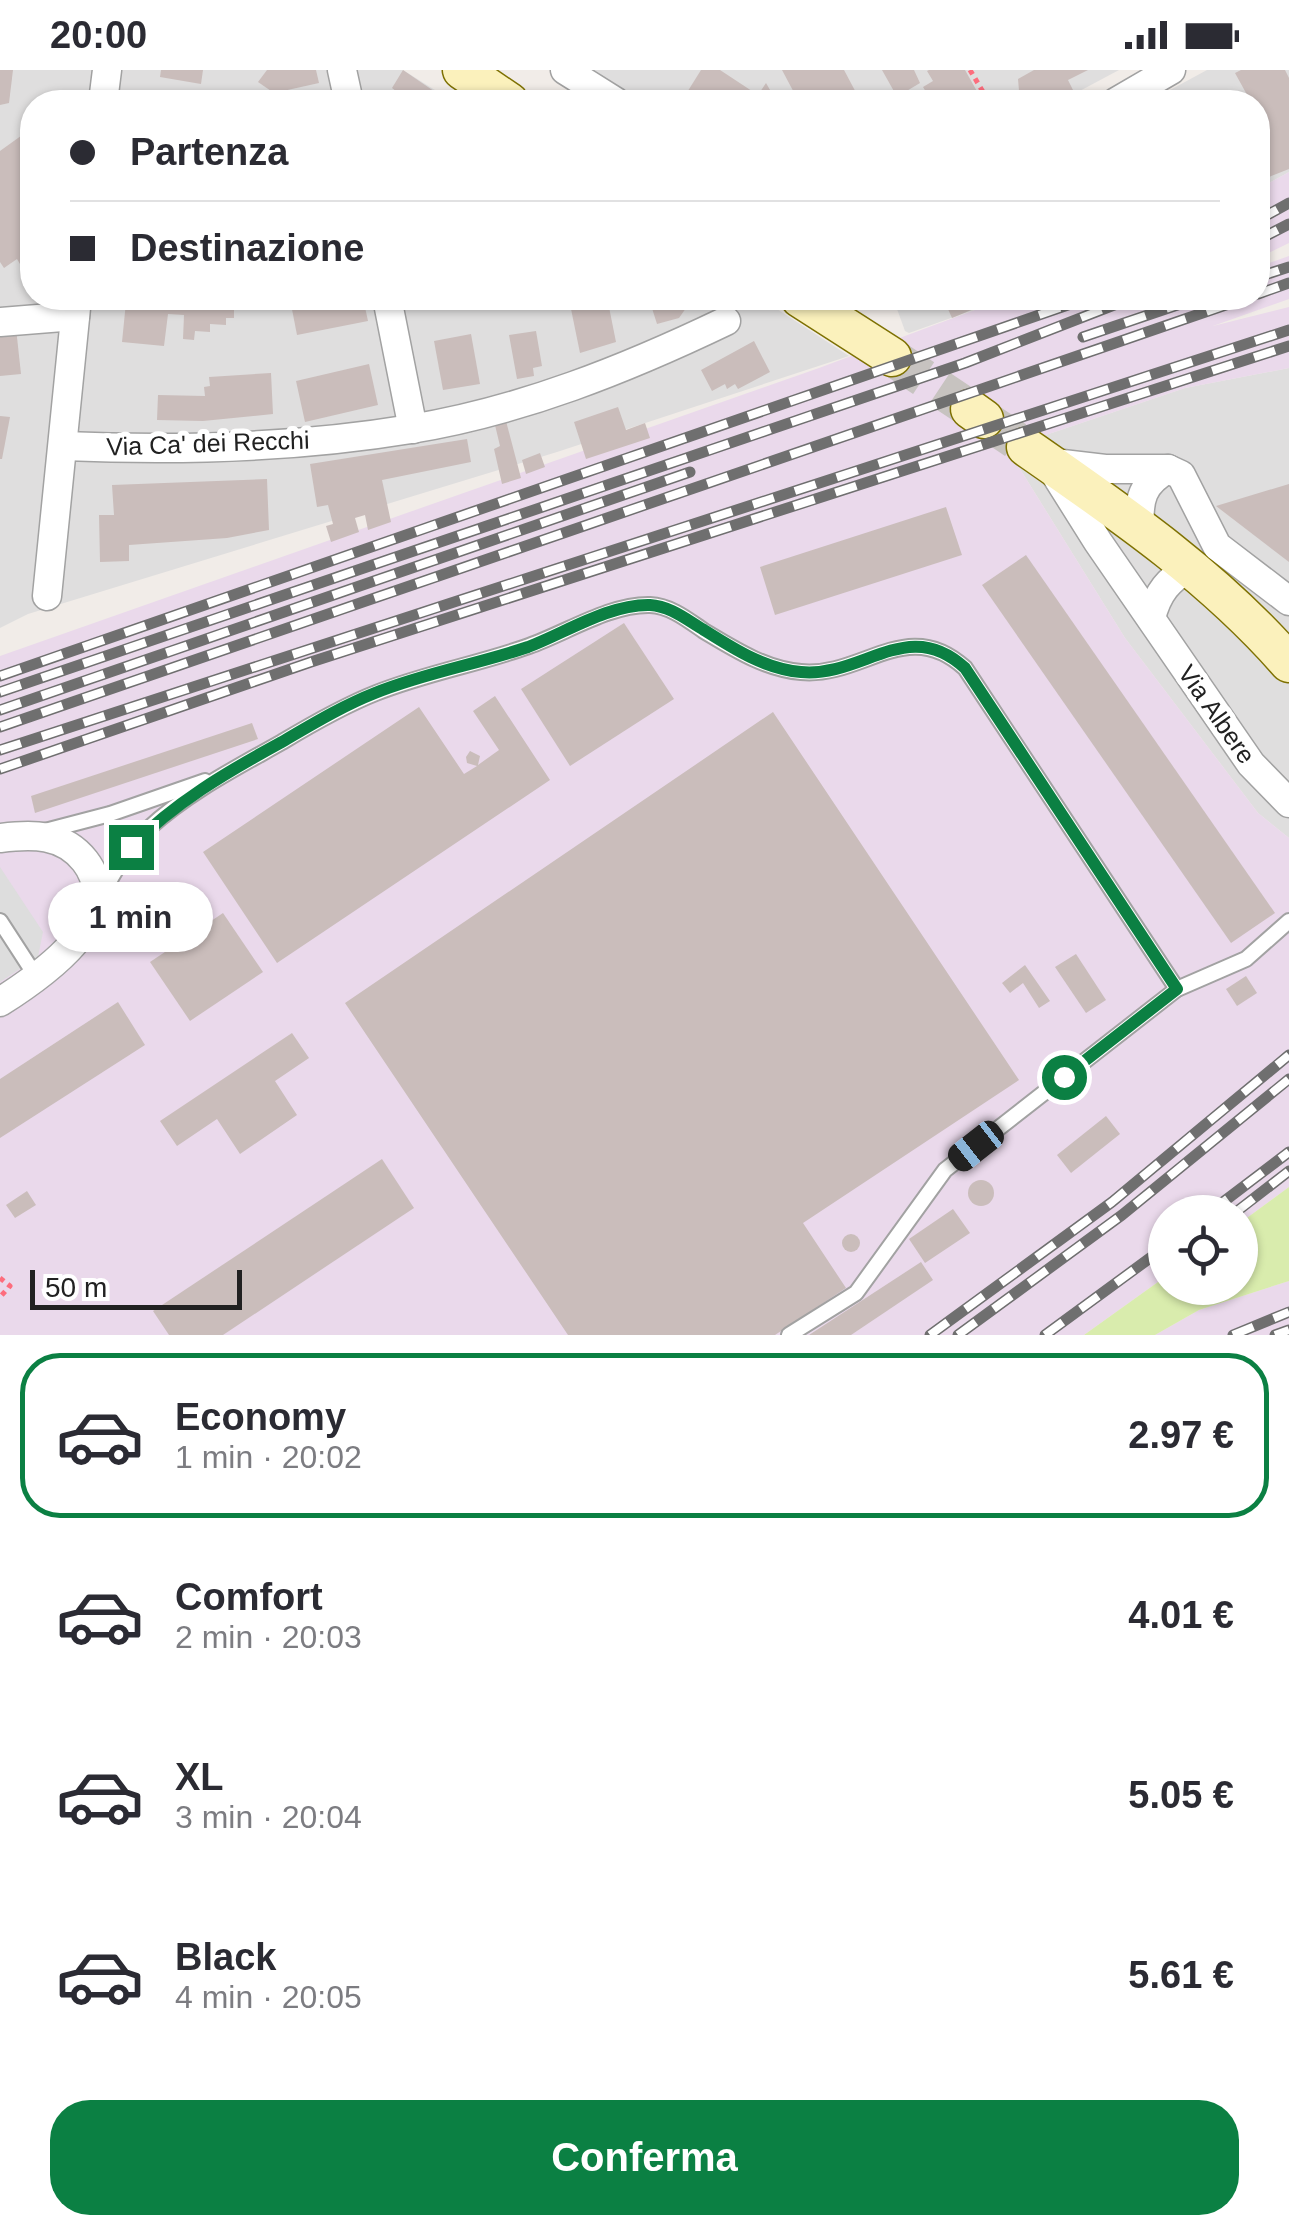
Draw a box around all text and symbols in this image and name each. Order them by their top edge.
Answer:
text: 20:00 [50,14,147,56]
text: Partenza [130,131,288,173]
text: Destinazione [130,227,364,269]
street label: Via Ca' dei Recchi [106,425,310,461]
street label: Via Albere [1173,659,1261,769]
route end [109,825,154,870]
callout: 1 min [48,882,214,952]
text: 1 min [89,899,172,935]
route start [1042,1055,1087,1100]
car [943,1116,1009,1176]
map controls [1148,1195,1258,1305]
button: locate [1148,1195,1258,1305]
scale bar [30,1265,242,1310]
text: 50 m [45,1272,107,1303]
icon: car [55,1391,145,1481]
text: Economy [175,1396,346,1438]
text: 2.97 € [1128,1414,1234,1456]
text: 1 min · 20:02 [175,1439,362,1475]
icon: car [55,1571,145,1661]
text: Comfort [175,1576,323,1618]
text: 4.01 € [1128,1594,1234,1636]
text: 2 min · 20:03 [175,1619,362,1655]
icon: car [55,1751,145,1841]
text: XL [175,1756,224,1798]
text: 5.05 € [1128,1774,1234,1816]
text: 3 min · 20:04 [175,1799,362,1835]
icon: car [55,1931,145,2021]
text: Black [175,1936,276,1978]
text: 5.61 € [1128,1954,1234,1996]
text: 4 min · 20:05 [175,1979,362,2015]
button: Conferma [50,2100,1239,2215]

